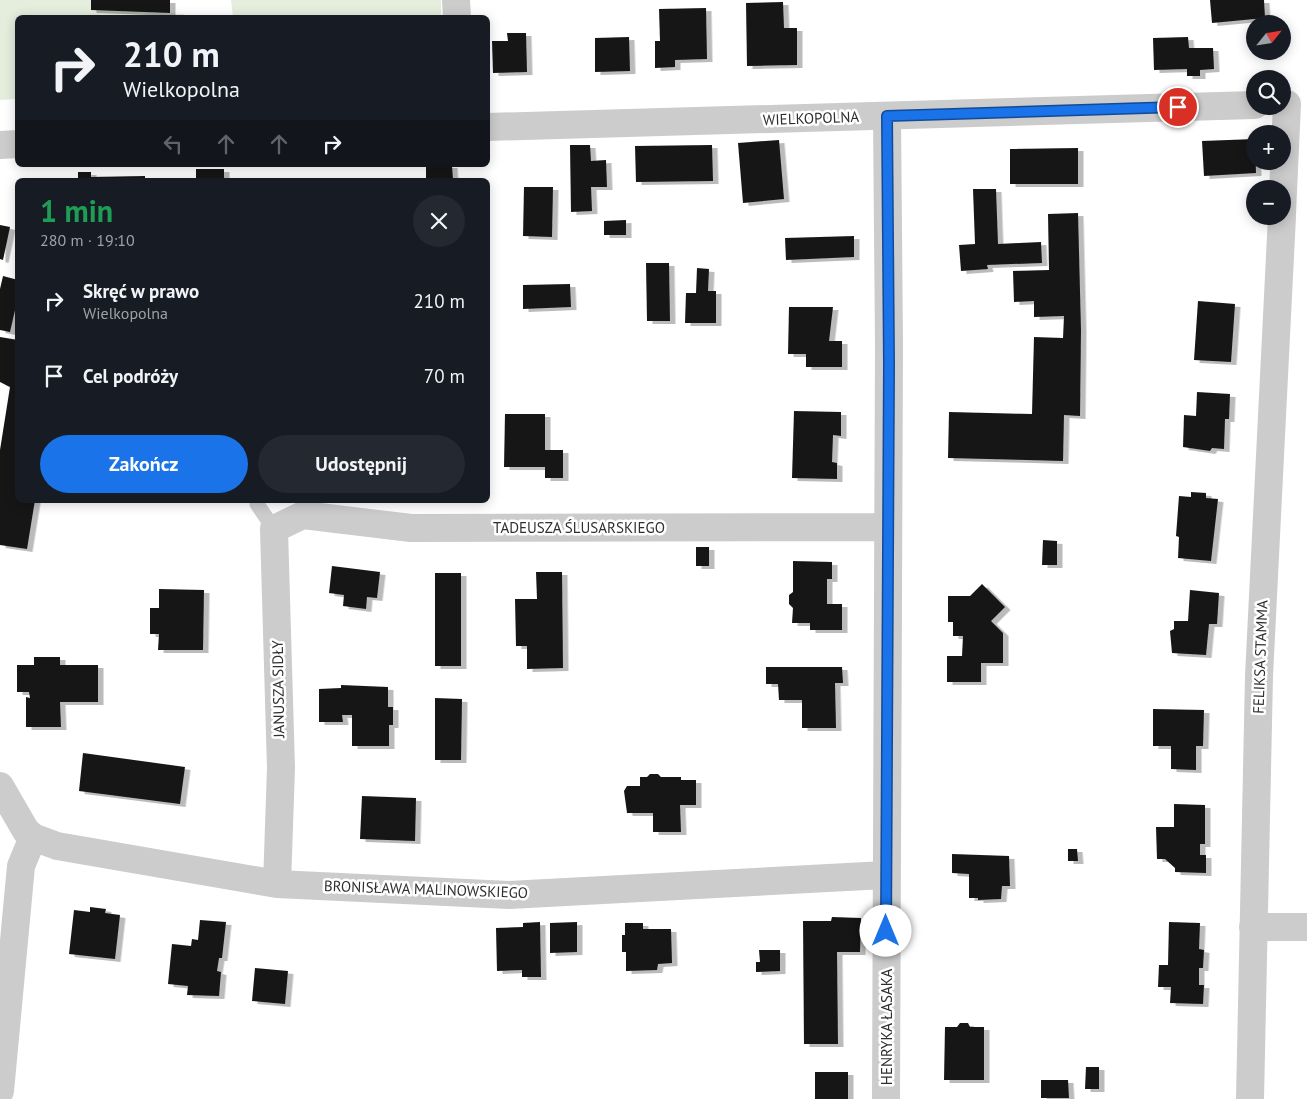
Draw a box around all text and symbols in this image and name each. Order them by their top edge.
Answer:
north arrow [1246,15,1291,60]
map controls [1246,15,1291,225]
text: 210 m [123,31,220,77]
icon: right [40,35,105,100]
button: search [1246,70,1291,115]
text: Wielkopolna [123,75,240,103]
pin [1157,86,1199,128]
icon: arrive [1164,93,1192,121]
street label: WIELKOPOLNA [763,107,860,129]
button: + [1246,125,1291,170]
icon: left [159,130,187,158]
icon: ahead [212,130,240,158]
icon: ahead [265,130,293,158]
icon: right [318,130,346,158]
button: − [1246,180,1291,225]
text: 1 min [40,191,113,230]
button: close [413,195,465,247]
text: 280 m · 19:10 [40,230,135,250]
text: Skręć w prawo [83,279,199,303]
icon: right [40,287,68,315]
text: 210 m [413,289,465,313]
text: Wielkopolna [83,303,168,323]
icon: arrive [40,362,68,390]
text: Cel podróży [83,364,178,388]
text: 70 m [424,364,465,388]
button: Zakończ [40,435,248,493]
button: Udostępnij [258,435,465,493]
street label: TADEUSZA ŚLUSARSKIEGO [493,518,665,537]
street label: FELIKSA STAMMA [1249,600,1271,714]
street label: JANUSZA SIDŁY [268,639,288,739]
street label: BRONISŁAWA MALINOWSKIEGO [324,876,528,902]
position arrow [859,904,911,956]
street label: HENRYKA ŁASAKA [877,969,896,1085]

